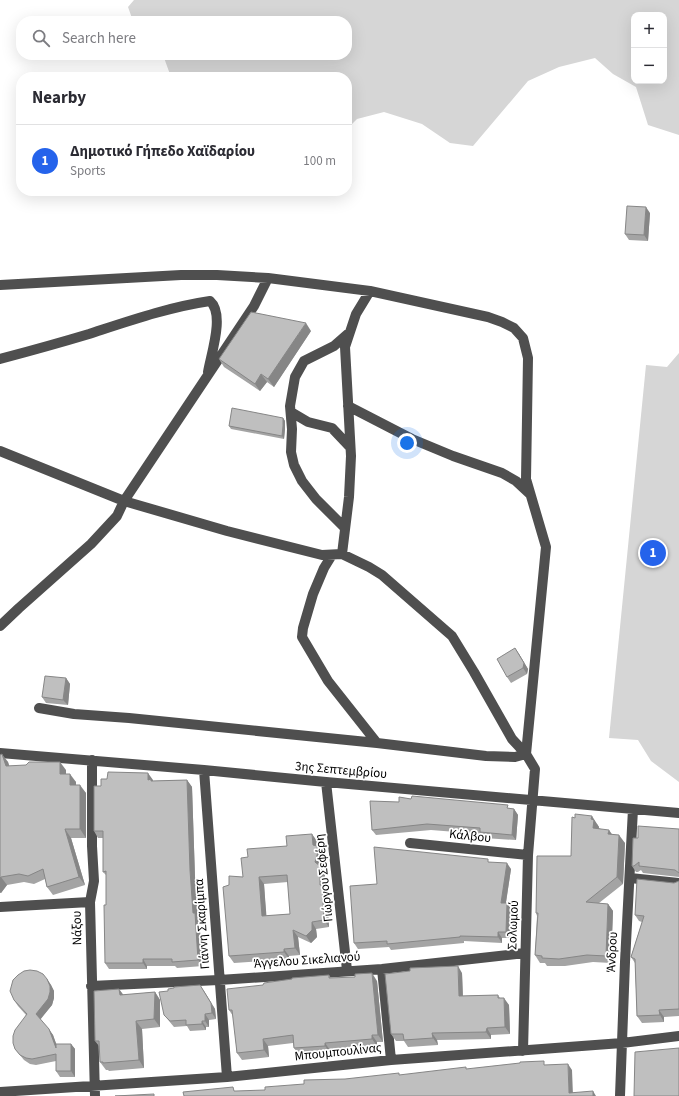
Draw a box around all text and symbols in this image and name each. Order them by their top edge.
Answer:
map controls [631,12,667,84]
button: + [631,12,667,48]
search box [16,16,352,60]
icon: search [30,27,52,49]
text: Search here [62,28,136,49]
button: − [631,48,667,84]
text: Nearby [32,86,86,110]
text: Δημοτικό Γήπεδο Χαϊδαρίου [70,141,255,162]
text: 1 [42,152,48,170]
text: 100 m [303,152,336,170]
text: Sports [70,162,105,180]
your location [397,433,417,453]
pin: 1 [640,538,666,568]
street label: 3ης Σεπτεμβρίου [294,757,388,783]
street label: Κάλβου [448,825,492,847]
street label: Γιώργου Σεφέρη [310,833,338,923]
street label: Γιάννη Σκαρίμπα [190,877,214,970]
street label: Σολωμού [503,900,523,950]
street label: Νάξου [68,910,86,946]
street label: Άνδρου [602,931,622,973]
street label: Άγγελου Σικελιανού [253,947,361,973]
street label: Μπουμπουλίνας [294,1038,383,1066]

